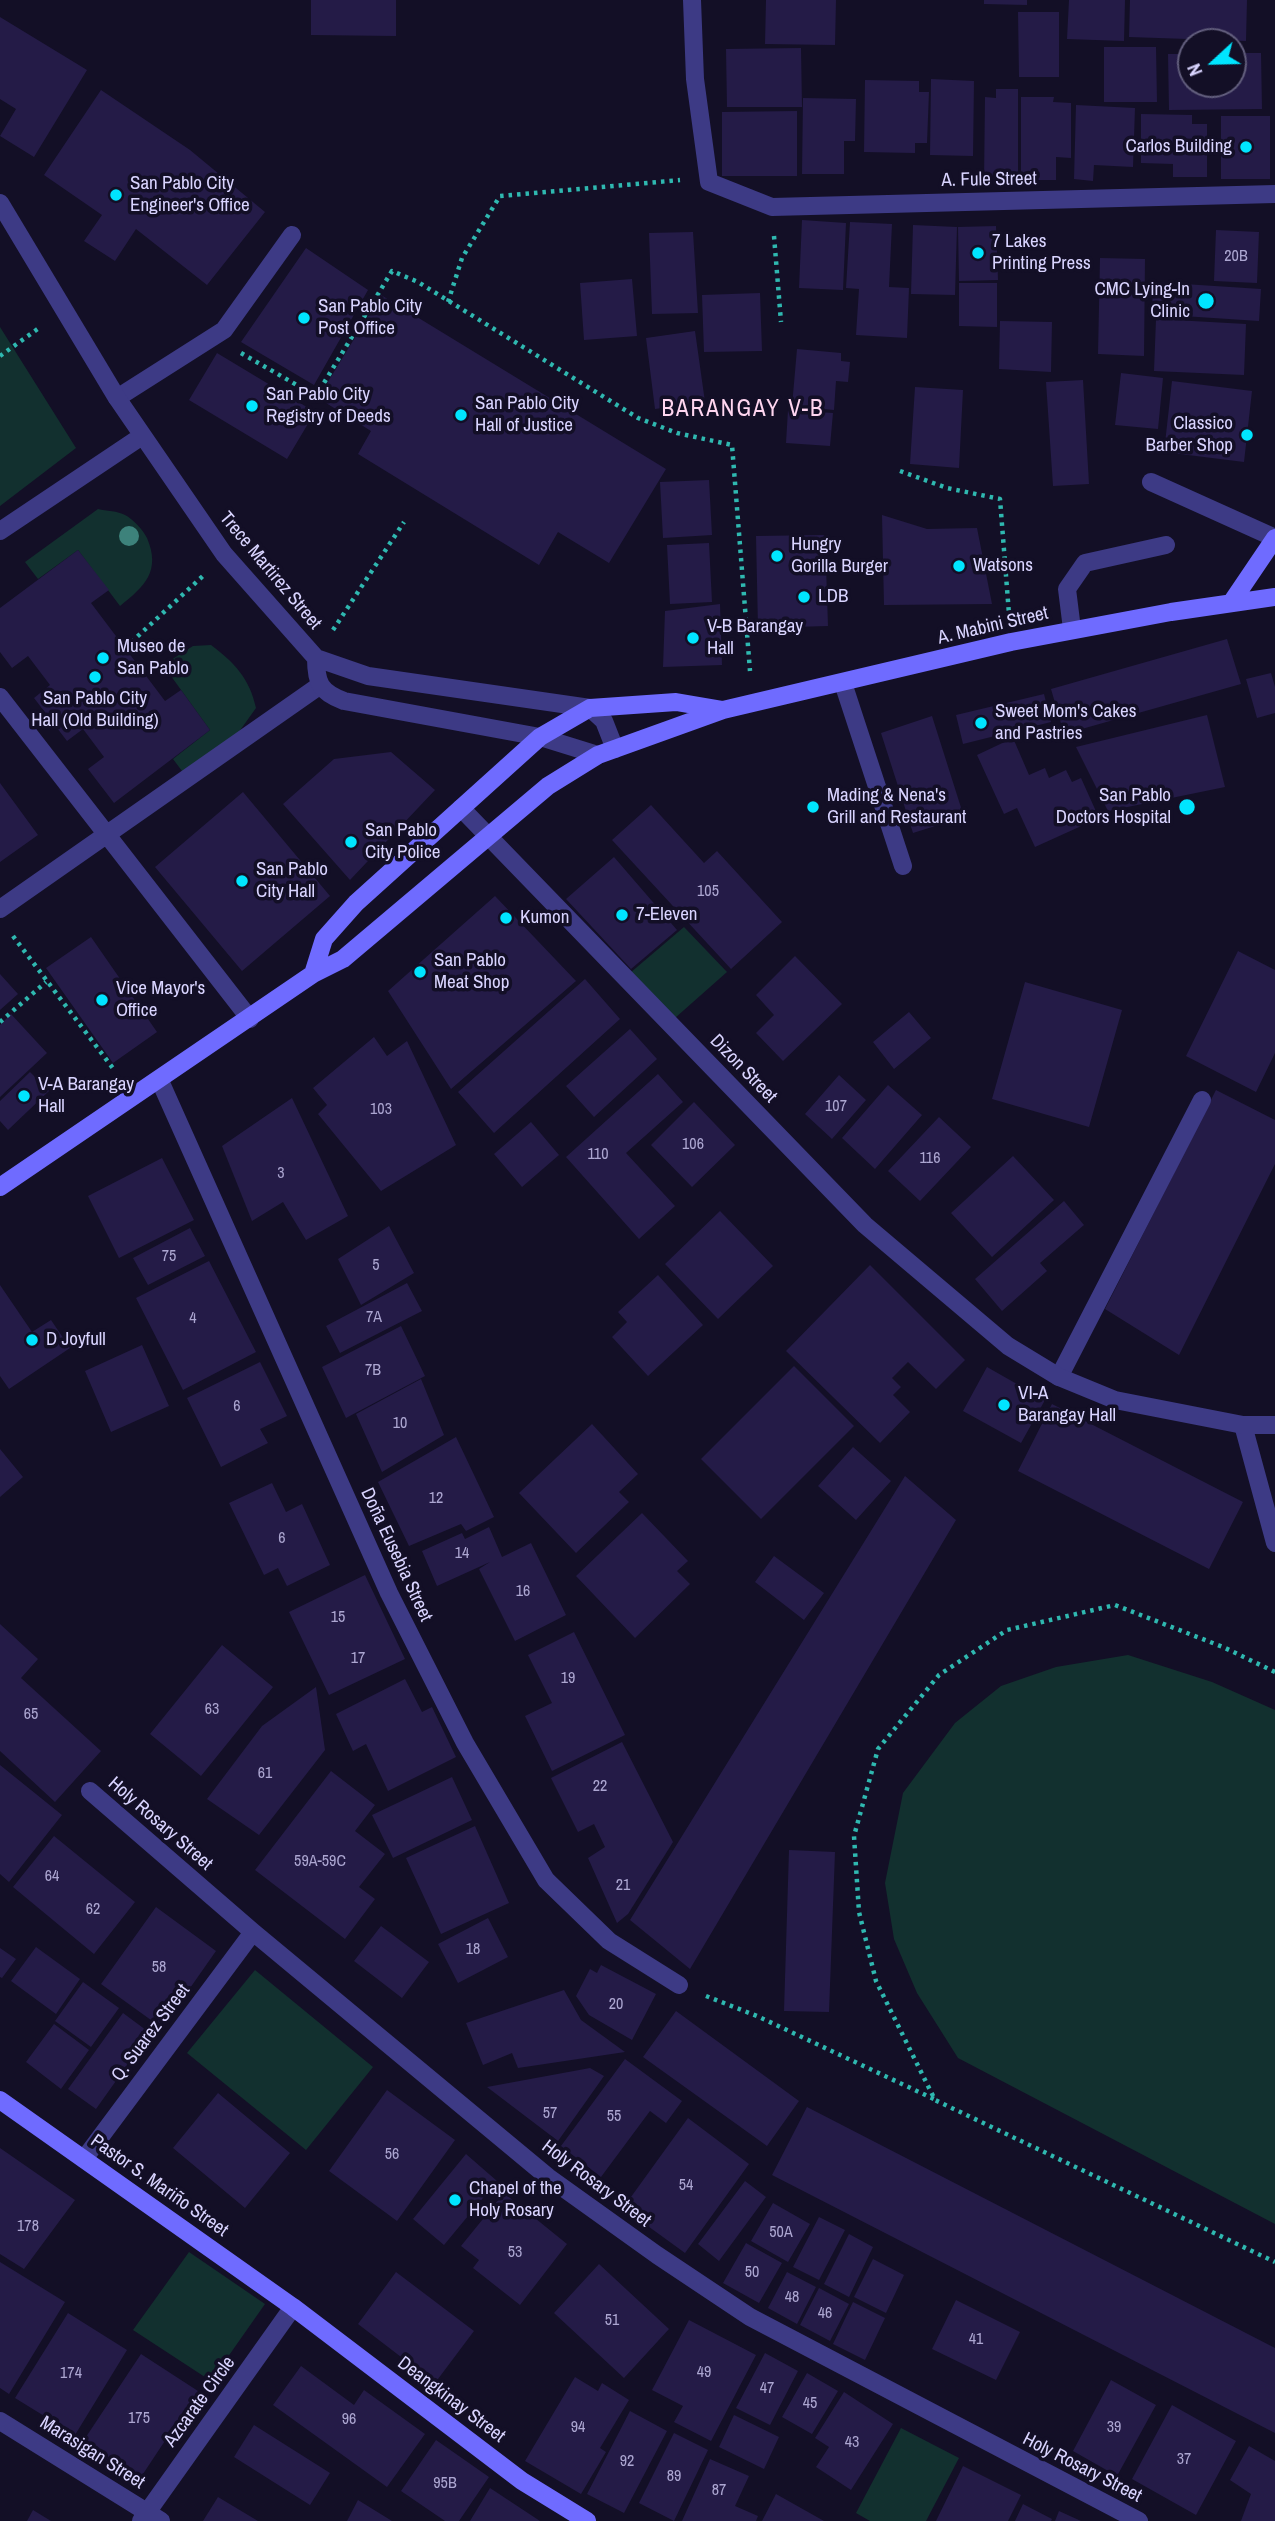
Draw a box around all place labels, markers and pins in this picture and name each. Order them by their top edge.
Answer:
place label: Carlos Building [1125,136,1232,158]
marker: Carlos Building [1238,139,1254,155]
place label: San Pablo City Engineer's Office [130,173,250,217]
marker: San Pablo City Engineer's Office [108,187,124,203]
place label: 7 Lakes Printing Press [992,231,1091,275]
marker: 7 Lakes Printing Press [970,245,986,261]
place label: CMC Lying-In Clinic [1094,279,1190,323]
marker: CMC Lying-In Clinic [1196,291,1216,311]
place label: San Pablo City Post Office [318,296,422,340]
marker: San Pablo City Post Office [296,310,312,326]
place label: San Pablo City Registry of Deeds [266,384,391,428]
place label: San Pablo City Hall of Justice [475,393,579,437]
marker: San Pablo City Registry of Deeds [244,398,260,414]
marker: San Pablo City Hall of Justice [453,407,469,423]
place label: Classico Barber Shop [1146,413,1233,457]
marker: Classico Barber Shop [1239,427,1255,443]
place label: Hungry Gorilla Burger [791,534,888,578]
marker: Hungry Gorilla Burger [769,548,785,564]
place label: Watsons [973,555,1033,577]
marker: Watsons [951,558,967,574]
place label: LDB [818,586,848,608]
marker: LDB [796,589,812,605]
place label: V-B Barangay Hall [707,616,803,660]
marker: V-B Barangay Hall [685,630,701,646]
place label: Museo de San Pablo [117,636,189,680]
marker: Museo de San Pablo [95,650,111,666]
marker: San Pablo City Hall (Old Building) [87,669,103,685]
place label: San Pablo City Hall (Old Building) [31,688,159,732]
place label: Sweet Mom's Cakes and Pastries [995,701,1137,745]
marker: Sweet Mom's Cakes and Pastries [973,715,989,731]
place label: Mading & Nena's Grill and Restaurant [827,785,966,829]
place label: San Pablo Doctors Hospital [1056,785,1171,829]
marker: San Pablo Doctors Hospital [1177,797,1197,817]
marker: Mading & Nena's Grill and Restaurant [805,799,821,815]
place label: San Pablo City Police [365,820,440,864]
marker: San Pablo City Police [343,834,359,850]
place label: San Pablo City Hall [256,859,328,903]
marker: San Pablo City Hall [234,873,250,889]
place label: 7-Eleven [636,904,697,926]
place label: Kumon [520,907,569,929]
marker: 7-Eleven [614,907,630,923]
marker: Kumon [498,910,514,926]
place label: San Pablo Meat Shop [434,950,509,994]
marker: San Pablo Meat Shop [412,964,428,980]
place label: Vice Mayor's Office [116,978,205,1022]
marker: Vice Mayor's Office [94,992,110,1008]
place label: V-A Barangay Hall [38,1074,134,1118]
marker: V-A Barangay Hall [16,1088,32,1104]
place label: D Joyfull [46,1329,106,1351]
marker: D Joyfull [24,1332,40,1348]
place label: VI-A Barangay Hall [1018,1383,1116,1427]
marker: VI-A Barangay Hall [996,1397,1012,1413]
place label: Chapel of the Holy Rosary [469,2178,562,2222]
marker: Chapel of the Holy Rosary [447,2192,463,2208]

